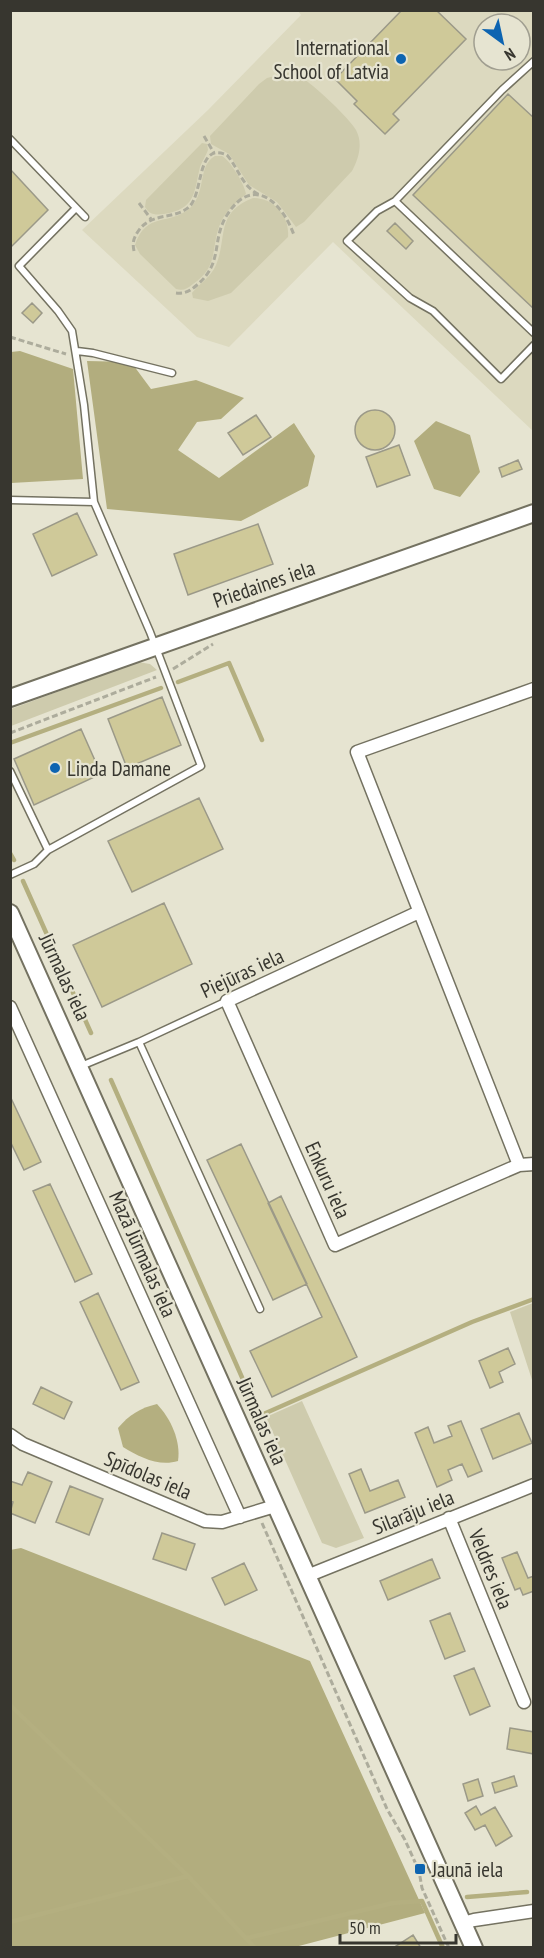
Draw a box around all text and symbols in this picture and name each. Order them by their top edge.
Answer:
north arrow [472,12,532,72]
place label: International School of Latvia [274,34,389,85]
text: N [501,44,519,65]
marker: International School of Latvia [394,52,408,66]
street label: Priedaines iela [210,554,318,614]
place label: Linda Damane [67,755,171,782]
marker: Linda Damane [48,761,62,775]
street label: Jūrmalas iela [33,928,97,1025]
street label: Piejūras iela [196,942,288,1004]
street label: Enkuru iela [299,1137,357,1223]
street label: Mazā Jūrmalas iela [103,1187,183,1321]
street label: Jūrmalas iela [230,1372,293,1469]
street label: Spīdolas iela [100,1445,196,1505]
street label: Silarāju iela [368,1483,458,1541]
street label: Veldres iela [462,1524,519,1613]
place label: Jaunā iela [431,1856,503,1883]
marker: Jaunā iela [413,1862,427,1876]
scale bar [340,1907,456,1945]
text: 50 m [349,1916,381,1939]

